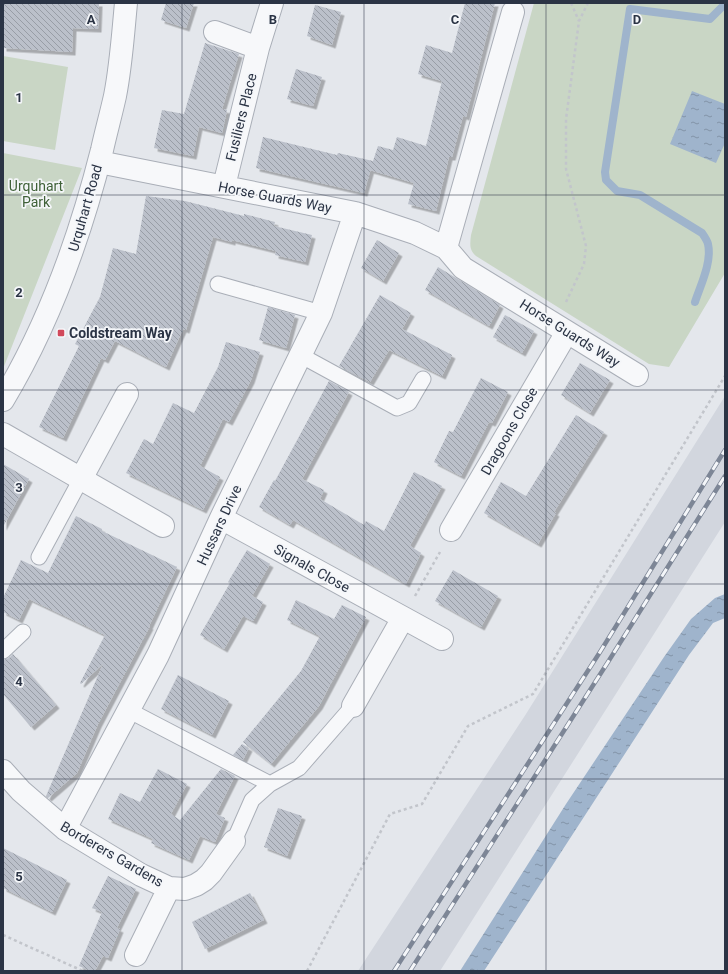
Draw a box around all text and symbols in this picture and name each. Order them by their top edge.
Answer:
text: A [87,12,96,27]
text: B [269,12,277,27]
text: C [451,12,460,27]
text: D [633,12,641,27]
street label: Fusiliers Place [222,71,260,163]
text: 1 [15,90,23,105]
street label: Urquhart Road [65,163,105,253]
park label: Urquhart Park [9,178,64,210]
street label: Horse Guards Way [217,178,333,216]
text: 2 [15,285,23,300]
street label: Horse Guards Way [517,296,623,371]
place label: Coldstream Way [69,325,173,341]
marker: Coldstream Way [56,328,66,338]
street label: Dragoons Close [477,384,541,478]
text: 3 [15,480,23,495]
street label: Hussars Drive [193,482,245,568]
street label: Signals Close [271,541,353,595]
text: 4 [15,674,23,689]
street label: Borderers Gardens [58,818,166,890]
text: 5 [15,869,23,884]

